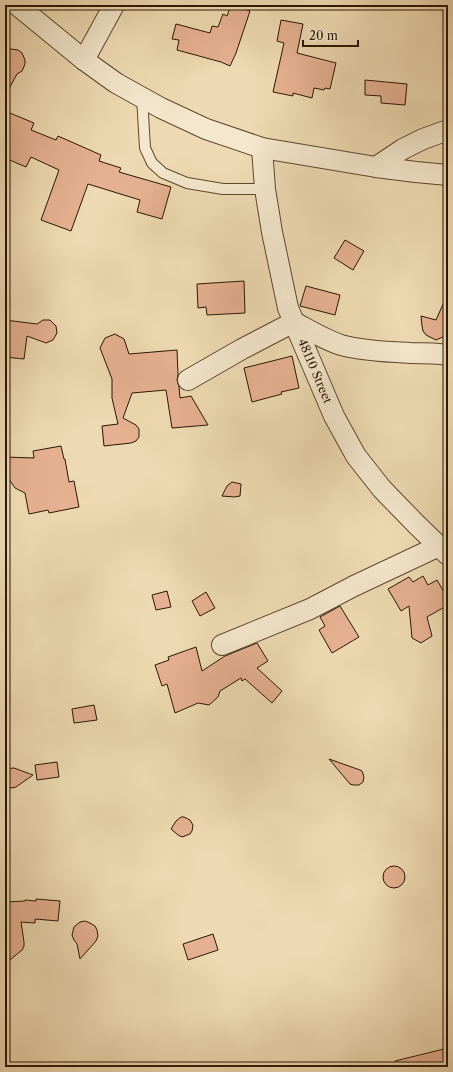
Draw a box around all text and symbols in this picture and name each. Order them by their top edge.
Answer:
scale bar [303,22,358,48]
text: 20 m [309,28,338,43]
street label: 48110 Street [295,336,336,406]

